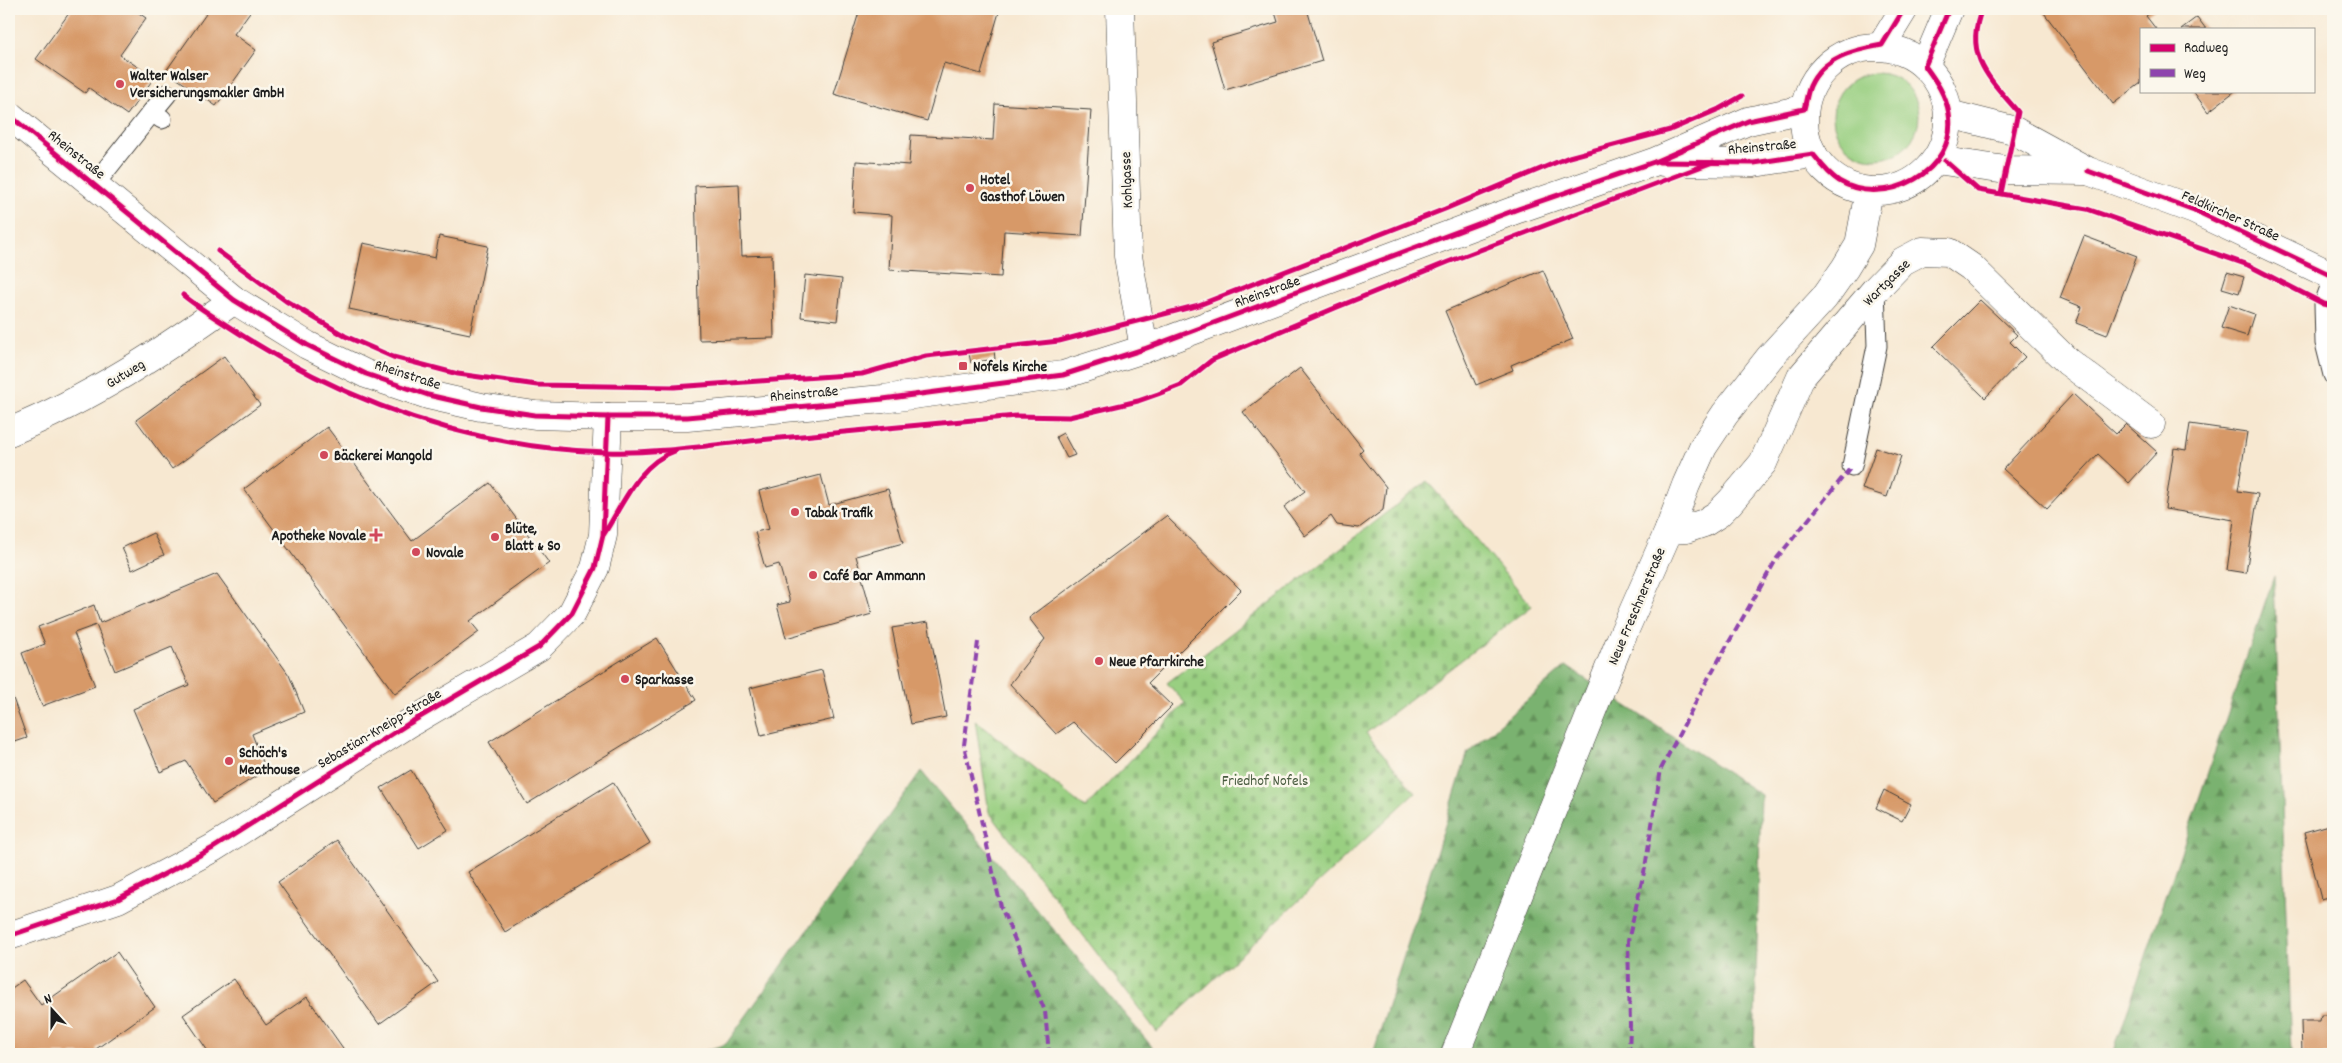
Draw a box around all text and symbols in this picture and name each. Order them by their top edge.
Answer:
legend [2140,28,2314,92]
text: Radweg [2184,38,2228,60]
text: Weg [2184,64,2206,86]
place label: Walter Walser Versicherungsmakler GmbH [130,66,285,105]
marker: Walter Walser Versicherungsmakler GmbH [114,78,126,90]
street label: Rheinstraße [42,125,110,186]
street label: Rheinstraße [1727,134,1798,162]
street label: Kohlgasse [1116,151,1140,209]
place label: Hotel Gasthof Löwen [980,170,1065,209]
marker: Hotel Gasthof Löwen [964,182,976,194]
street label: Feldkircher Straße [2178,185,2283,248]
street label: Wartgasse [1859,254,1917,312]
street label: Rheinstraße [1232,271,1304,315]
street label: Gutweg [102,354,150,395]
street label: Rheinstraße [371,355,444,397]
place label: Nofels Kirche [973,357,1047,379]
marker: Nofels Kirche [957,360,969,372]
street label: Rheinstraße [769,381,840,409]
place label: Bäckerei Mangold [334,446,432,468]
marker: Bäckerei Mangold [318,449,330,461]
place label: Tabak Trafik [805,503,873,525]
marker: Tabak Trafik [789,506,801,518]
place label: Blüte, Blatt & So [505,519,561,558]
place label: Apotheke Novale [271,526,366,548]
marker: Apotheke Novale [370,529,382,541]
marker: Blüte, Blatt & So [489,531,501,543]
place label: Novale [426,543,464,565]
street label: Neue Freschnerstraße [1603,544,1673,669]
marker: Novale [410,546,422,558]
place label: Café Bar Ammann [823,566,926,588]
marker: Café Bar Ammann [807,569,819,581]
place label: Neue Pfarrkirche [1109,652,1204,674]
marker: Neue Pfarrkirche [1093,655,1105,667]
place label: Sparkasse [635,670,694,692]
marker: Sparkasse [619,673,631,685]
street label: Sebastian-Kneipp-Straße [314,684,447,775]
place label: Schöch's Meathouse [239,743,300,782]
marker: Schöch's Meathouse [223,755,235,767]
park label: Friedhof Nofels [1222,771,1308,793]
north arrow [28,986,78,1036]
text: N [41,989,55,1010]

